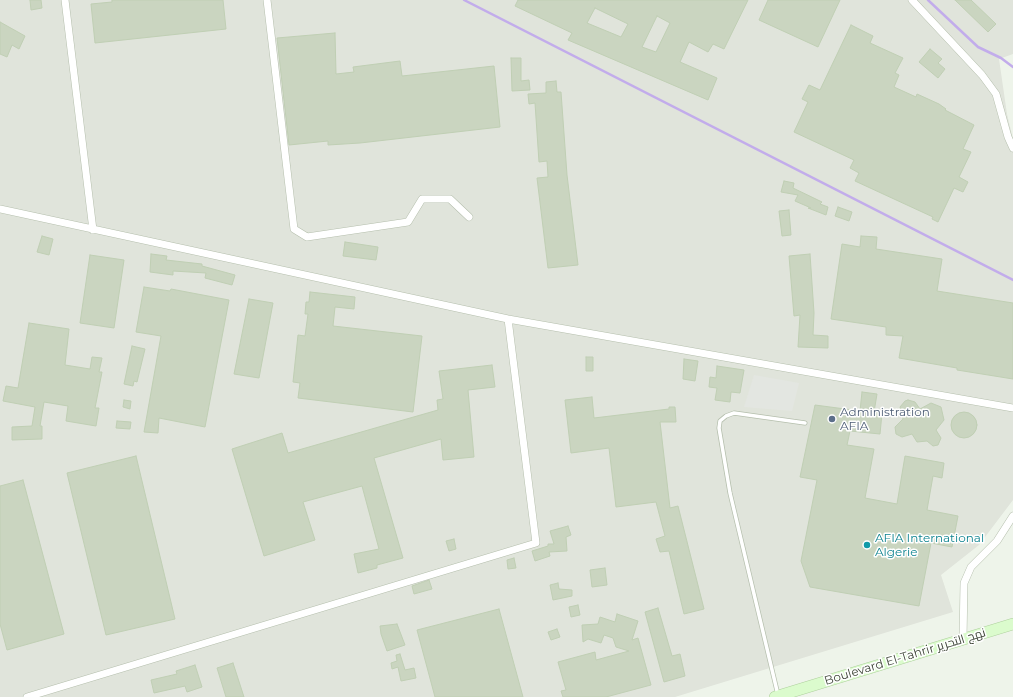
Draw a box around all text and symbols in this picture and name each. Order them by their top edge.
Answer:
place label: Administration AFIA [840,405,930,433]
marker: Administration AFIA [827,414,837,424]
place label: AFIA International Algerie [875,531,984,559]
marker: AFIA International Algerie [862,540,872,550]
street label: Boulevard El-Tahrir نهج التحرير [823,626,987,688]

